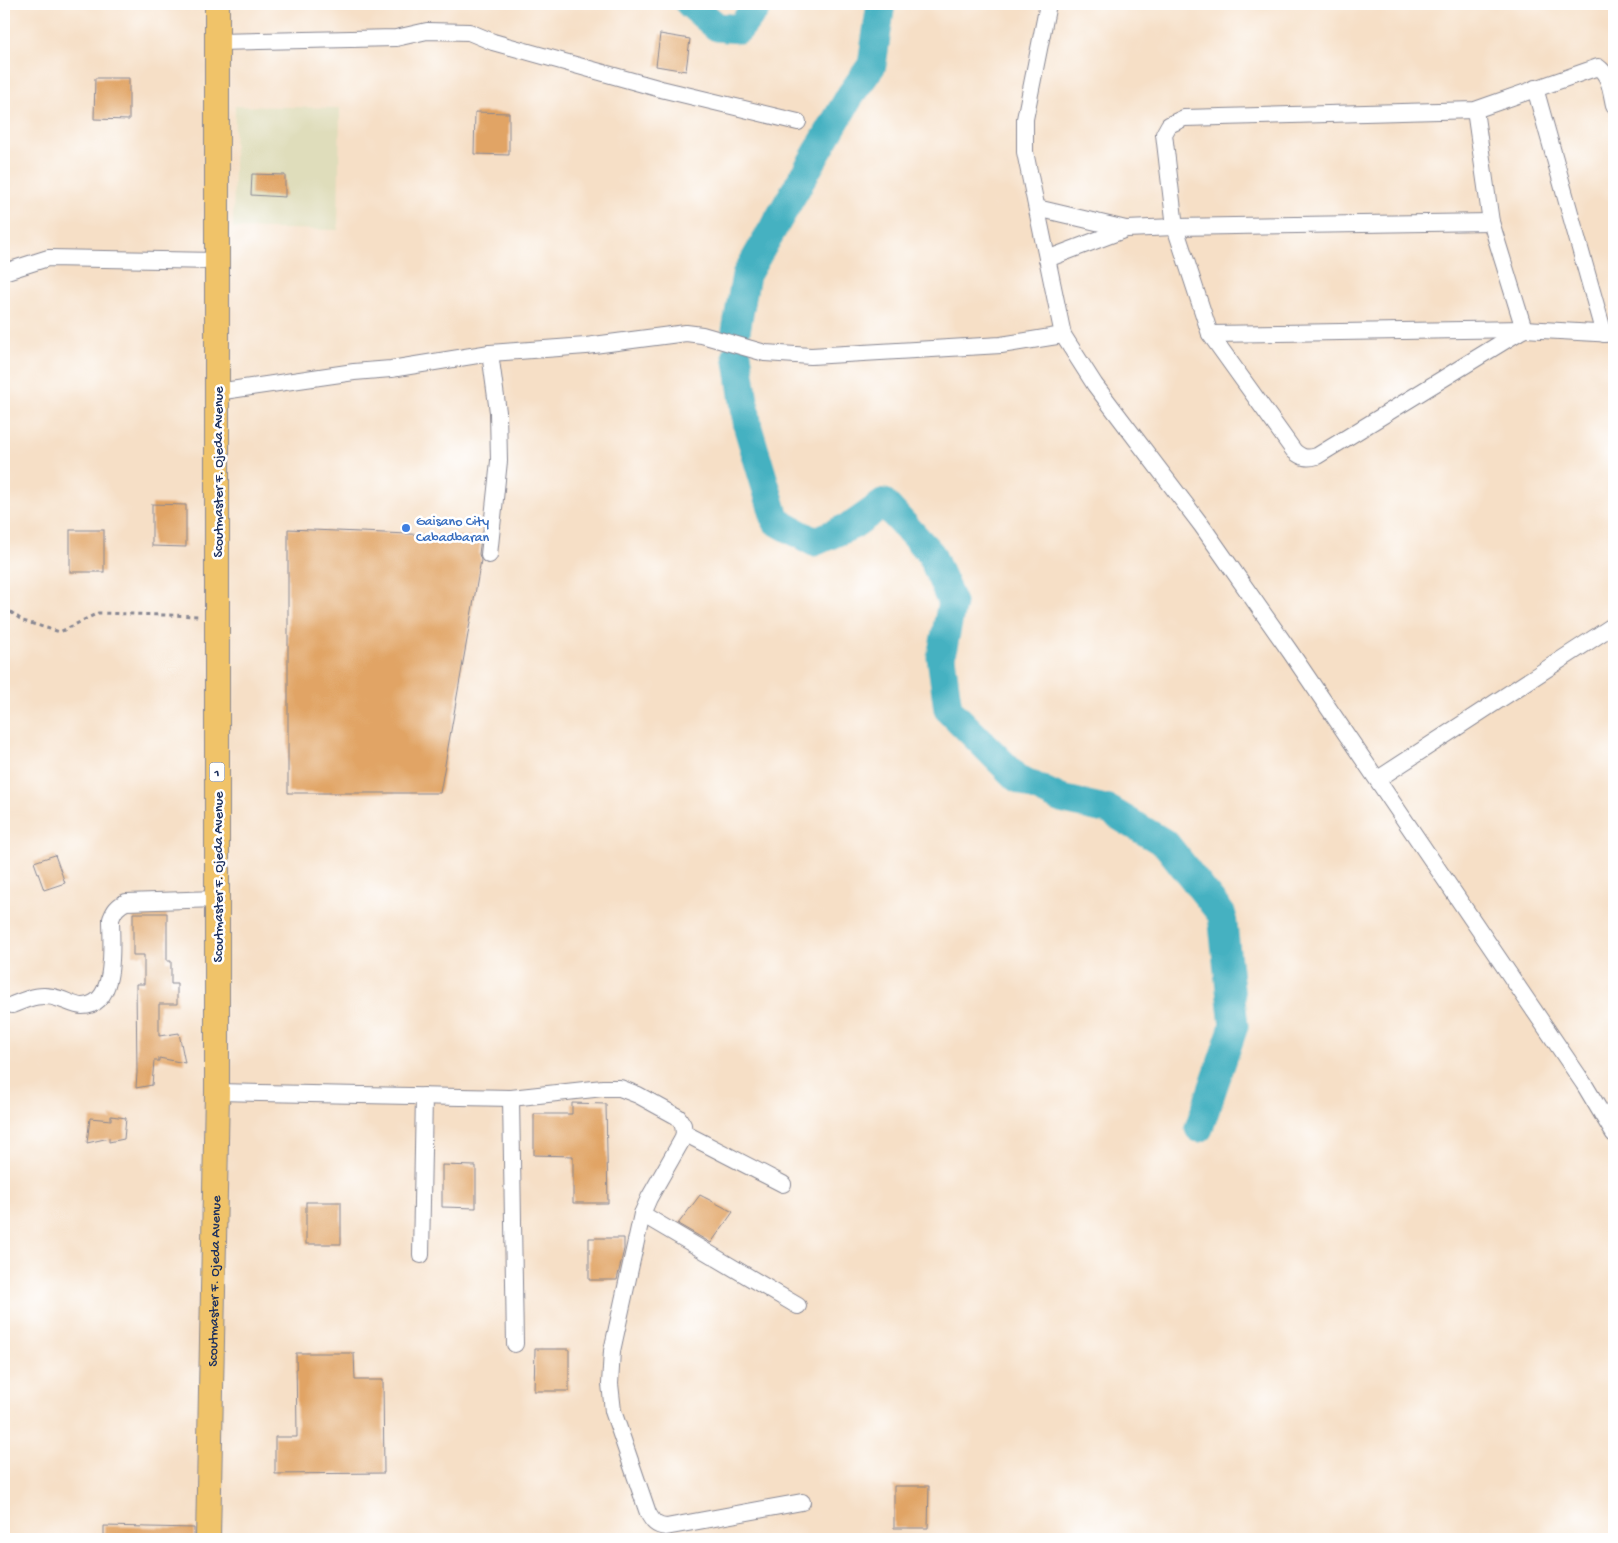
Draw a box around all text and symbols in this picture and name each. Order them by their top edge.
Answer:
street label: Scoutmaster F. Ojeda Avenue [211,386,228,557]
place label: Gaisano City Cabadbaran [416,514,490,547]
marker: Gaisano City Cabadbaran [400,522,412,534]
road number: 1 [210,762,224,782]
street label: Scoutmaster F. Ojeda Avenue [211,791,228,962]
street label: Scoutmaster F. Ojeda Avenue [205,1195,226,1367]

